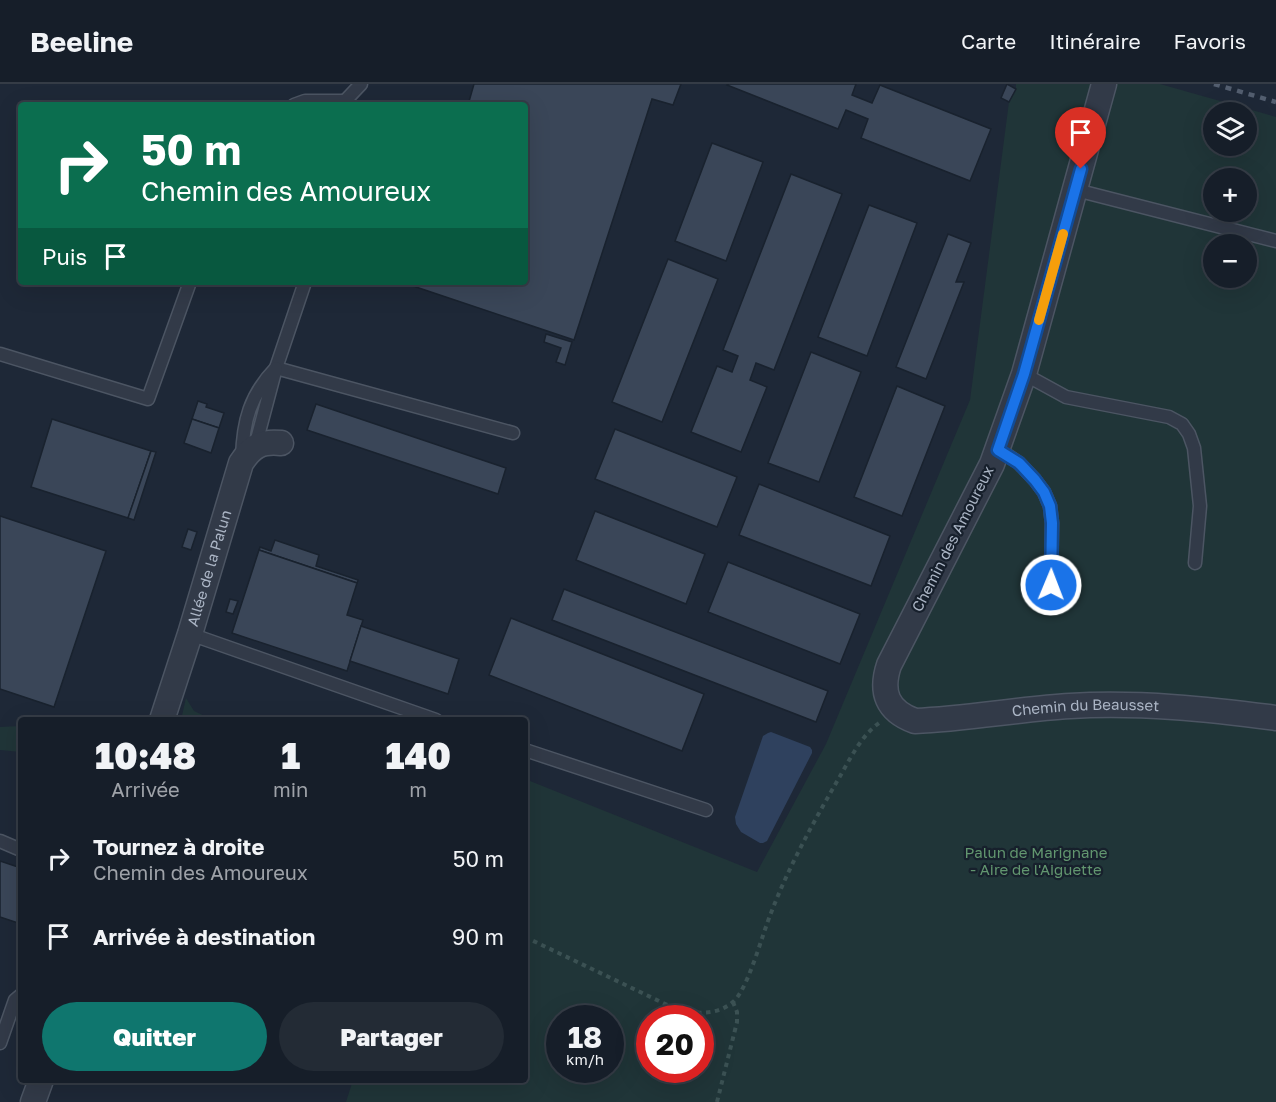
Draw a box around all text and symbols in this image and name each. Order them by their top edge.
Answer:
text: Beeline [30,25,133,58]
text: Carte [961,28,1016,54]
text: Itinéraire [1049,28,1141,54]
text: Favoris [1174,28,1246,54]
map controls [1203,102,1257,288]
button: layers [1203,102,1257,156]
pin [1055,107,1106,169]
icon: arrive [1064,116,1097,149]
text: 50 m [141,124,241,174]
icon: right [42,126,120,204]
button: + [1203,168,1257,222]
text: Chemin des Amoureux [141,175,431,207]
button: − [1203,234,1257,288]
icon: arrive [99,240,132,273]
text: Puis [42,243,87,270]
street label: Chemin des Amoureux [908,463,997,614]
street label: Allée de la Palun [183,508,234,628]
position arrow [1019,553,1083,617]
street label: Chemin du Beausset [1011,695,1160,720]
text: 10:48 [95,734,196,777]
text: 1 [281,734,300,777]
text: 140 [385,734,451,777]
text: Arrivée [111,777,180,801]
text: min [273,777,308,801]
text: m [409,777,427,801]
text: Tournez à droite [93,833,264,860]
icon: right [42,842,75,875]
park label: Palun de Marignane - Aire de l'Aiguette [965,843,1108,878]
text: 50 m [453,845,504,872]
text: Chemin des Amoureux [93,860,308,884]
icon: arrive [42,920,75,953]
text: Arrivée à destination [93,923,315,950]
text: 90 m [452,923,504,950]
button: Quitter [42,1002,267,1071]
button: Partager [279,1002,504,1071]
speed limit sign: 20 [636,1005,714,1083]
text: 18 [568,1019,602,1055]
text: km/h [566,1050,604,1068]

